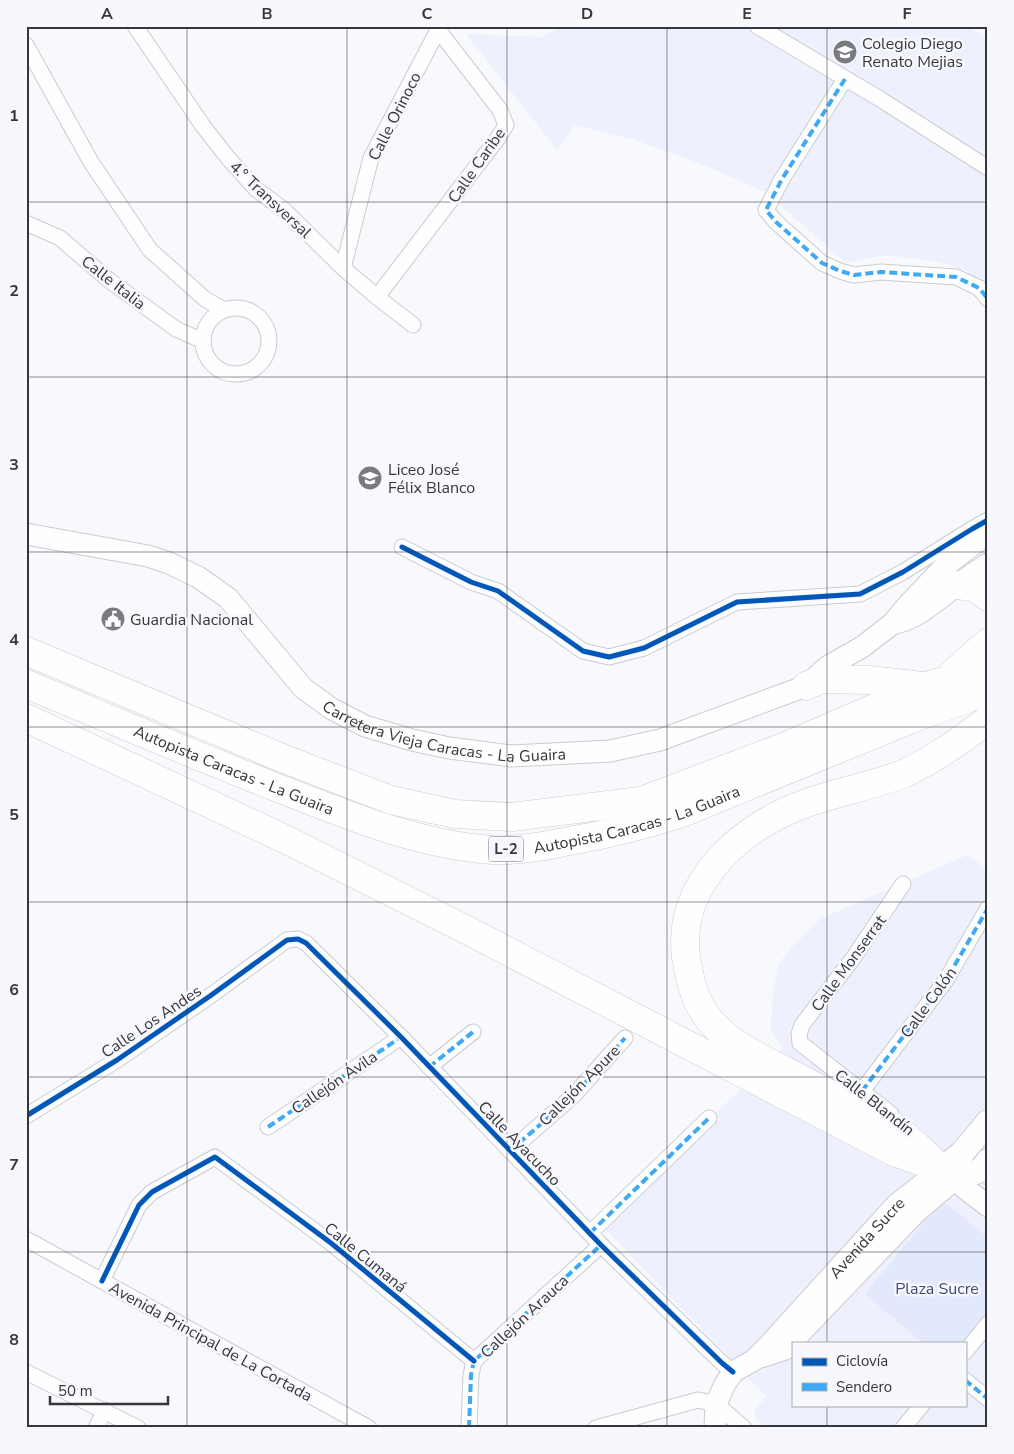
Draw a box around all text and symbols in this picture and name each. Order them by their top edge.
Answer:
text: A [101,3,113,25]
text: B [261,3,273,25]
text: C [422,3,433,25]
text: D [581,3,593,25]
text: E [742,3,752,25]
text: F [903,3,912,25]
place label: Colegio Diego Renato Mejias [862,33,963,73]
school or university icon: Colegio Diego Renato Mejias [832,39,858,65]
street label: Calle Orinoco [363,68,427,165]
text: 1 [9,105,19,127]
street label: Calle Caribe [443,124,511,208]
street label: 4.° Transversal [225,156,316,244]
street label: Calle Italia [77,251,150,315]
text: 2 [9,280,19,302]
text: 3 [9,454,19,476]
place label: Liceo José Félix Blanco [388,459,475,499]
school or university icon: Liceo José Félix Blanco [357,465,383,491]
public building icon: Guardia Nacional [100,606,126,632]
place label: Guardia Nacional [130,609,253,631]
text: 4 [9,629,19,651]
street label: Carretera Vieja Caracas - La Guaira [317,695,567,768]
street label: Autopista Caracas - La Guaira [130,720,337,821]
street label: Autopista Caracas - La Guaira [532,780,743,859]
text: 5 [9,804,19,826]
road number: L-2 [488,836,524,862]
street label: Calle Monserrat [806,911,892,1016]
street label: Calle Colón [896,963,962,1043]
text: 6 [9,979,19,1001]
street label: Calle Los Andes [97,980,206,1064]
street label: Callejón Apure [534,1040,625,1131]
street label: Callejón Ávila [287,1046,382,1120]
street label: Calle Blandín [830,1064,919,1141]
street label: Calle Ayacucho [473,1096,566,1191]
text: 7 [9,1154,19,1176]
street label: Avenida Sucre [825,1192,909,1284]
street label: Calle Cumaná [319,1218,411,1298]
street label: Callejón Arauca [476,1270,574,1363]
street label: Avenida Principal de La Cortada [105,1277,316,1407]
park label: Plaza Sucre [895,1278,979,1300]
text: 8 [9,1329,19,1351]
legend [792,1342,966,1406]
text: Ciclovía [836,1351,888,1371]
scale bar [50,1374,168,1406]
text: Sendero [836,1377,892,1397]
text: 50 m [58,1381,93,1401]

